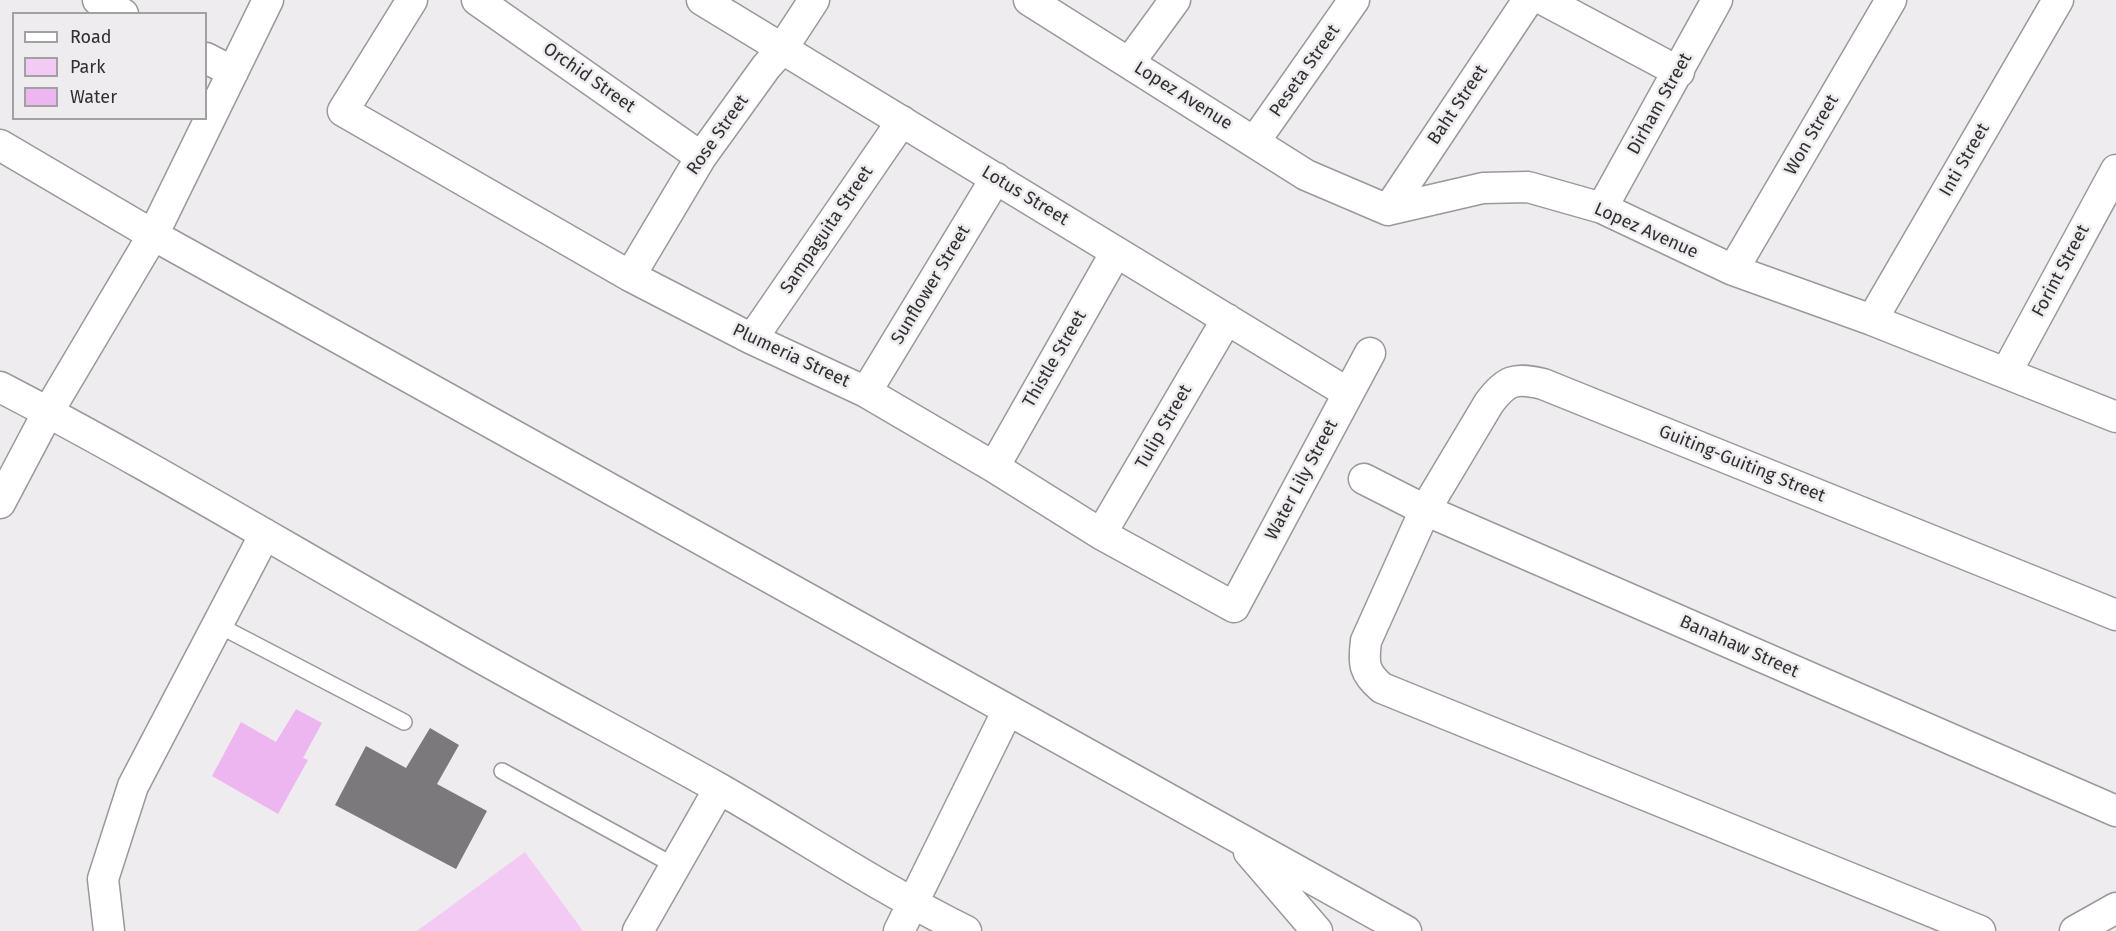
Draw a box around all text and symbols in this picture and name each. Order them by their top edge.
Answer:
legend [12,12,207,120]
street label: Peseta Street [1265,21,1345,121]
text: Road [70,26,112,48]
street label: Orchid Street [539,38,639,118]
street label: Dirham Street [1623,49,1697,159]
text: Park [70,56,105,78]
street label: Lopez Avenue [1130,57,1236,135]
street label: Baht Street [1423,61,1493,149]
text: Water [70,86,117,108]
street label: Rose Street [682,91,754,179]
street label: Won Street [1780,91,1844,179]
street label: Inti Street [1935,120,1995,200]
street label: Sampaguita Street [776,162,878,298]
street label: Lotus Street [977,162,1073,230]
street label: Lopez Avenue [1591,198,1701,264]
street label: Forint Street [2028,221,2094,321]
street label: Sunflower Street [887,222,975,348]
street label: Thistle Street [1019,307,1091,411]
street label: Plumeria Street [729,319,853,393]
street label: Tulip Street [1131,381,1197,473]
street label: Water Lily Street [1261,416,1343,544]
street label: Guiting-Guiting Street [1656,421,1828,507]
street label: Banahaw Street [1676,611,1802,683]

